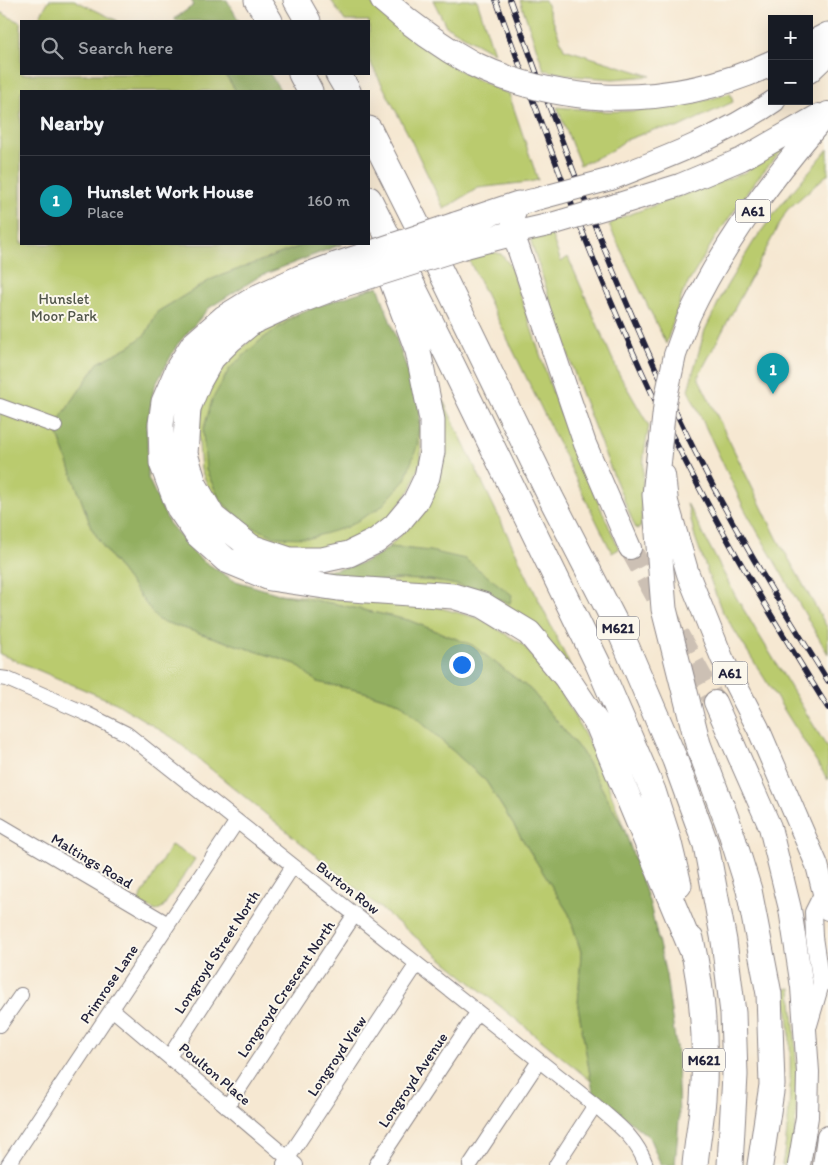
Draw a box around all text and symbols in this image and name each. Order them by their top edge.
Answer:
map controls [768,15,813,105]
button: + [768,15,813,60]
search box [20,20,370,75]
icon: search [38,34,66,62]
text: Search here [78,36,173,59]
button: − [768,60,813,105]
text: Nearby [40,110,104,135]
text: Hunslet Work House [87,180,254,203]
text: 1 [52,191,60,210]
text: 160 m [307,191,350,210]
road number: A61 [736,200,770,222]
text: Place [87,203,124,222]
park label: Hunslet Moor Park [31,290,97,325]
pin: 1 [757,353,789,394]
road number: M621 [597,616,639,640]
your location [449,652,475,678]
road number: A61 [712,661,748,684]
street label: Maltings Road [48,830,136,892]
street label: Burton Row [313,858,383,918]
street label: Longroyd Street North [170,887,264,1017]
street label: Longroyd Crescent North [233,917,339,1061]
street label: Primrose Lane [76,941,142,1027]
street label: Longroyd View [303,1012,371,1100]
street label: Longroyd Avenue [374,1029,452,1131]
street label: Poulton Place [176,1039,254,1109]
road number: M621 [683,1048,725,1072]

